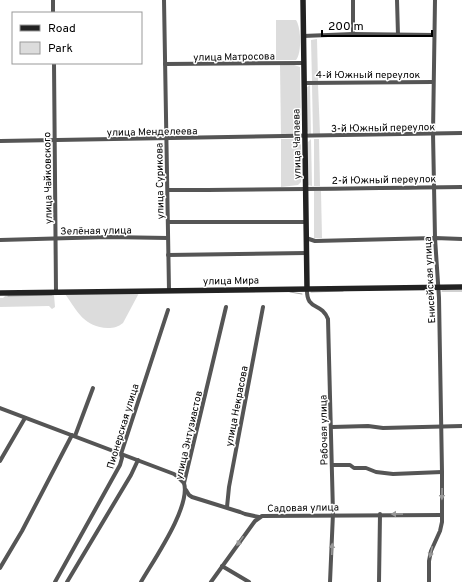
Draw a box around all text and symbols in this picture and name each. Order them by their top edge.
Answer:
legend [12,12,142,64]
scale bar [322,12,432,38]
text: 200 m [328,19,364,35]
text: Road [48,21,76,37]
text: Park [48,41,73,57]
street label: улица Матросова [193,50,275,65]
street label: 4-й Южный переулок [316,69,421,82]
street label: улица Чапаева [290,109,305,179]
street label: 3-й Южный переулок [331,121,436,136]
street label: улица Менделеева [107,125,197,140]
street label: улица Чайковского [41,132,56,224]
street label: улица Сурикова [153,143,168,219]
street label: 2-й Южный переулок [332,173,437,188]
street label: Зелёная улица [60,224,132,239]
street label: Енисейская улица [422,236,439,324]
street label: улица Мира [203,275,259,288]
street label: улица Некрасова [223,365,252,448]
street label: Пионерская улица [104,382,143,471]
street label: улица Энтузиастов [173,389,206,481]
street label: Рабочая улица [317,395,332,465]
one-way arrow [439,488,445,501]
street label: Садовая улица [267,501,339,516]
one-way arrow [391,511,403,518]
one-way arrow [236,536,244,547]
one-way arrow [329,542,335,555]
one-way arrow [428,547,434,559]

